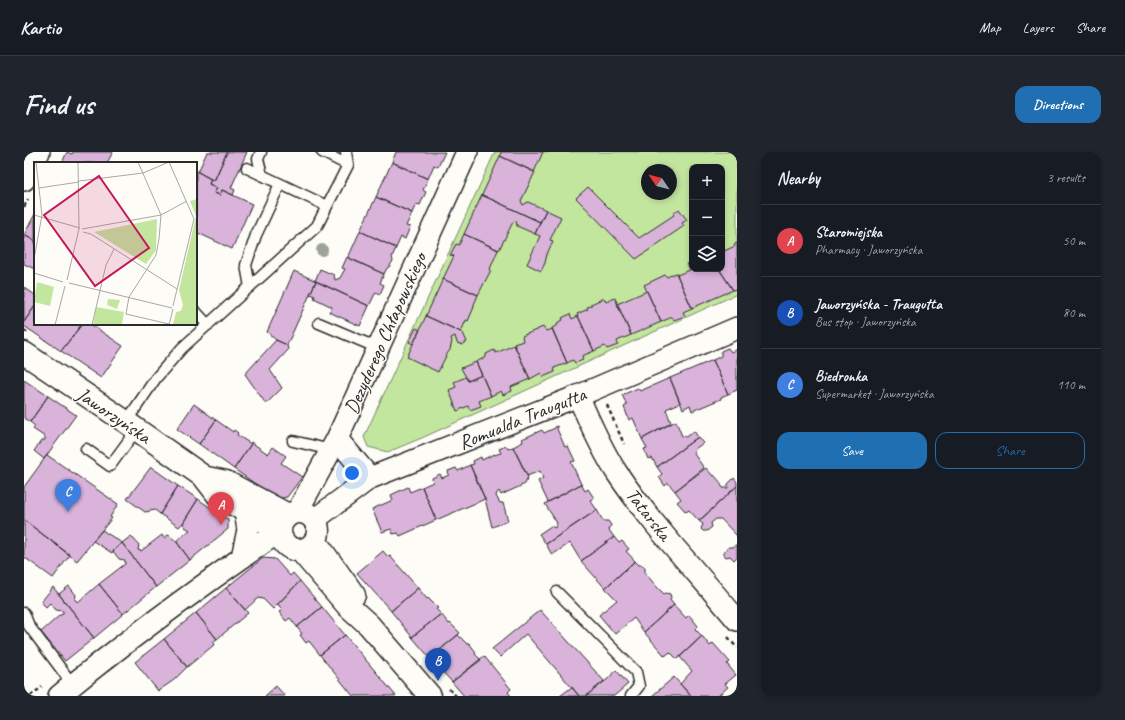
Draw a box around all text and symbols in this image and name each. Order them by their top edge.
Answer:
text: Kartio [20,16,61,40]
text: Map [979,19,1001,36]
text: Layers [1023,19,1054,36]
text: Share [1076,19,1105,36]
button: Directions [1015,86,1101,123]
text: Find us [24,87,94,122]
inset map [34,162,197,325]
north arrow [641,164,677,200]
map controls [689,164,725,272]
button: + [689,164,725,200]
text: Nearby [777,168,820,189]
text: 3 results [1047,170,1085,186]
button: − [689,200,725,236]
text: Staromiejska [815,223,882,242]
text: A [787,233,793,249]
text: 50 m [1063,233,1085,249]
button: layers [689,236,725,272]
text: Pharmacy · Jaworzyńska [815,242,922,258]
street label: Dezyderego Chłapowskiego [339,247,433,418]
text: Jaworzyńska - Traugutta [815,295,942,314]
text: B [787,305,793,321]
text: 80 m [1063,305,1085,321]
text: Bus stop · Jaworzyńska [815,314,916,330]
text: Biedronka [815,367,867,386]
text: C [787,377,793,393]
text: 110 m [1057,377,1085,393]
street label: Jaworzyńska [71,381,157,450]
street label: Romualda Traugutta [455,381,591,455]
text: Supermarket · Jaworzyńska [815,386,934,402]
button: Save [777,432,927,469]
button: Share [935,432,1085,469]
your location [342,463,362,483]
pin: C [55,479,81,512]
street label: Tatarska [620,483,678,547]
pin: A [208,492,234,525]
pin: B [425,648,451,681]

